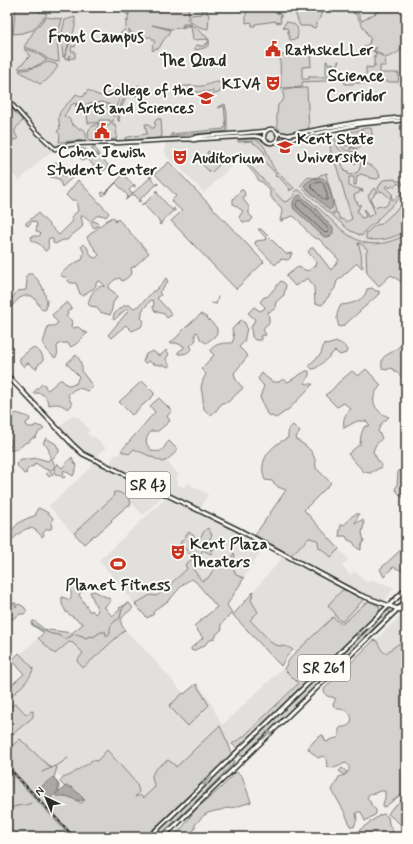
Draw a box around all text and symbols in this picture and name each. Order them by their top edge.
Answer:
district label: Front Campus [48,26,144,48]
public building icon: RathskeLLer [264,40,282,58]
place label: RathskeLLer [285,40,374,61]
district label: The Quad [160,50,227,72]
district label: Science Corridor [326,65,387,107]
place label: KIVA [222,74,261,95]
theatre icon: KIVA [264,74,282,92]
place label: College of the Arts and Sciences [76,80,195,119]
school or university icon: College of the Arts and Sciences [197,89,215,107]
public building icon: Cohn Jewish Student Center [93,122,111,140]
place label: Kent State University [297,129,374,168]
school or university icon: Kent State University [276,138,294,156]
place label: Cohn Jewish Student Center [47,142,157,181]
theatre icon: Auditorium [171,148,189,166]
place label: Auditorium [192,148,264,169]
road number: SR 43 [126,472,170,498]
place label: Kent Plaza Theaters [190,534,268,573]
theatre icon: Kent Plaza Theaters [169,543,187,561]
sports icon: Planet Fitness [109,555,127,573]
place label: Planet Fitness [66,575,171,596]
one-way arrow [356,628,366,638]
road number: SR 261 [298,655,350,681]
one-way arrow [262,731,272,740]
one-way arrow [202,777,212,786]
north arrow [26,778,66,818]
text: N [32,784,47,799]

